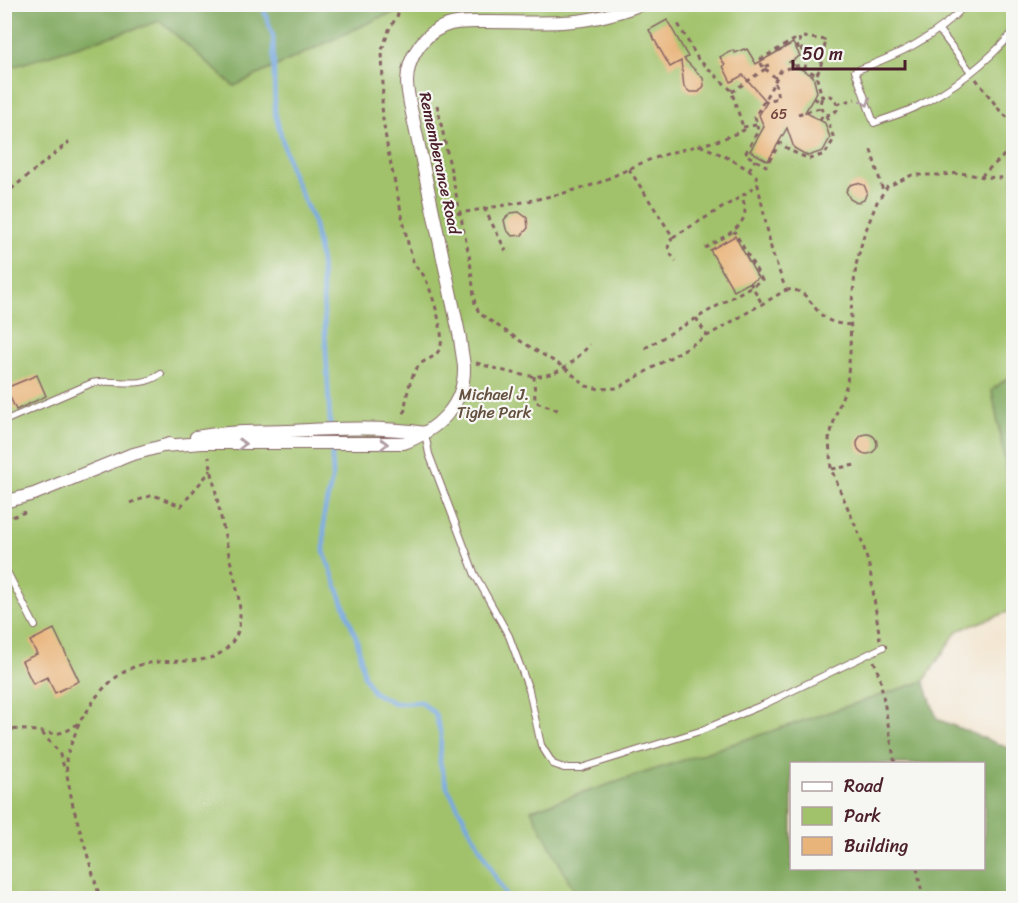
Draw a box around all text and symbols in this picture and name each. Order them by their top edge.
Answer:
scale bar [793,33,906,71]
text: 50 m [802,38,843,70]
street label: Rememberance Road [411,89,470,238]
one-way arrow [859,96,872,107]
house number: 65 [771,102,788,127]
park label: Michael J. Tighe Park [457,380,532,427]
one-way arrow [238,438,247,450]
one-way arrow [380,438,389,450]
legend [790,762,985,870]
text: Road [844,770,884,802]
text: Park [844,800,881,832]
text: Building [844,830,908,862]

